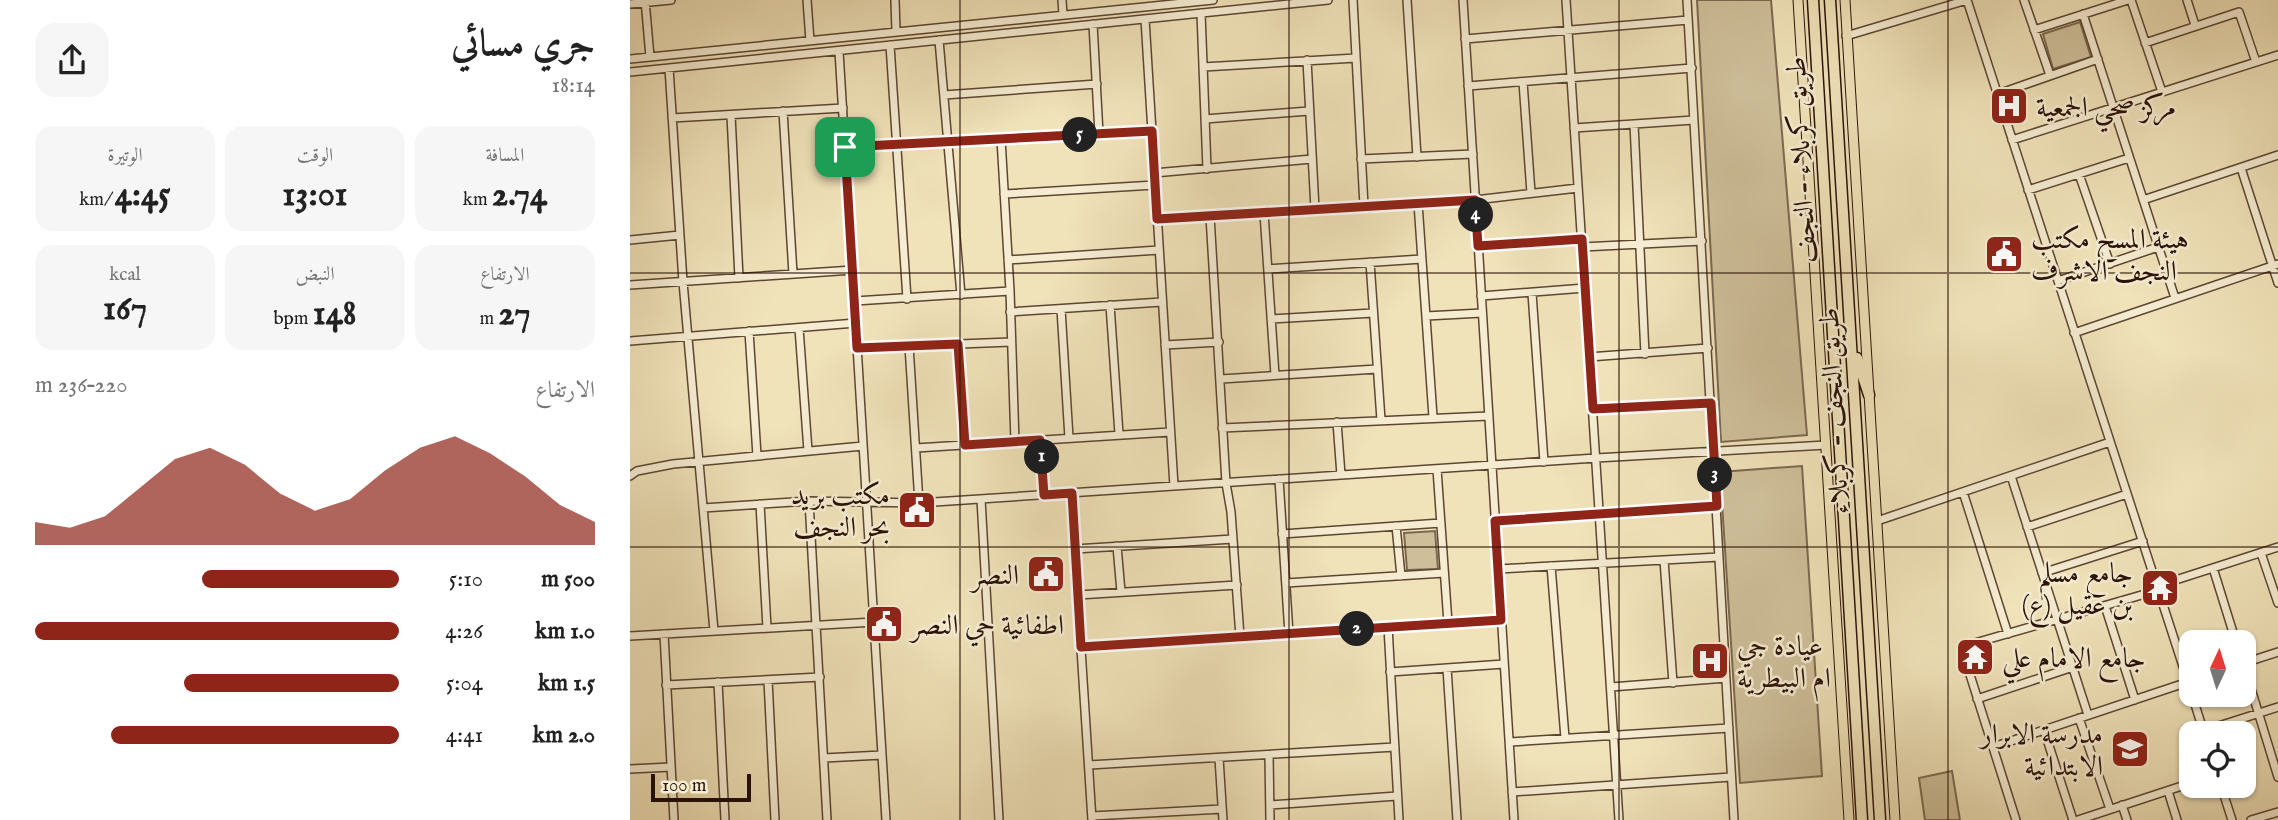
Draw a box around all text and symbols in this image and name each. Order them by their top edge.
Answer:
text: جري مسائي [451,21,595,69]
button: share [35,23,109,97]
street label: طريق کربلاء - النجف [1780,56,1825,264]
text: 18:14 [552,71,595,100]
hospital icon: مركز صحي الجمعية [1988,85,2030,127]
place label: مركز صحي الجمعية [2036,91,2176,133]
pin [815,117,875,177]
pin: 5 [1063,118,1098,152]
text: 5 [1076,122,1083,146]
icon: arrive [826,128,864,166]
text: الوتيرة [107,144,143,168]
text: الوقت [297,144,333,168]
text: المسافة [486,144,524,168]
text: 4:45 [115,173,171,218]
text: 13:01 [282,173,348,218]
text: 2.74 [492,173,547,218]
text: /km [79,188,115,212]
text: km [463,188,492,212]
pin: 4 [1458,198,1494,232]
text: 4 [1471,202,1480,226]
place label: هيئة المسح مكتب النجف الاشرف [2031,223,2189,290]
public building icon: هيئة المسح مكتب النجف الاشرف [1983,233,2025,275]
text: kcal [109,263,141,287]
text: النبض [295,263,335,287]
text: الارتفاع [480,263,530,287]
text: 167 [103,287,147,332]
text: 148 [313,292,357,337]
text: 27 [498,292,531,337]
text: bpm [273,307,313,331]
text: m [479,307,498,331]
street label: طريق النجف - کربلاء [1813,307,1858,515]
text: 220–236 m [35,371,127,400]
text: الارتفاع [535,376,595,405]
pin: 1 [1024,440,1060,475]
text: 1 [1038,444,1045,468]
pin: 3 [1698,458,1732,492]
text: 3 [1711,462,1718,486]
place label: مكتب بريد بحر النجف [791,479,890,546]
public building icon: مكتب بريد بحر النجف [896,489,938,531]
public building icon: النصر [1025,553,1067,595]
place label: جامع مسلم بن عقيل (ع) [2022,557,2133,628]
place label: النصر [968,559,1019,594]
text: 5:10 [449,565,483,594]
text: 500 m [541,565,595,594]
temple icon: جامع مسلم بن عقيل (ع) [2139,567,2181,609]
public building icon: اطفائية حي النصر [863,603,905,645]
place label: اطفائية حي النصر [908,609,1064,647]
pin: 2 [1340,612,1374,646]
text: 2 [1352,616,1361,640]
text: 4:26 [445,617,483,646]
text: 1.0 km [535,617,595,646]
place label: عيادة جي ام البيطرية [1737,630,1831,702]
north arrow [2179,630,2256,707]
map controls [2179,630,2256,798]
temple icon: جامع الامام علي [1954,636,1996,678]
hospital icon: عيادة جي ام البيطرية [1689,640,1731,682]
place label: جامع الامام علي [2002,642,2146,684]
text: 5:04 [446,669,483,698]
text: 1.5 km [538,669,595,698]
place label: مدرسة الابرار الابتدائية [1978,718,2103,785]
text: 4:41 [446,721,483,750]
text: 2.0 km [533,721,595,750]
button: locate [2179,721,2256,798]
school or university icon: مدرسة الابرار الابتدائية [2109,728,2151,770]
scale bar [651,771,751,803]
text: 100 m [662,774,706,798]

